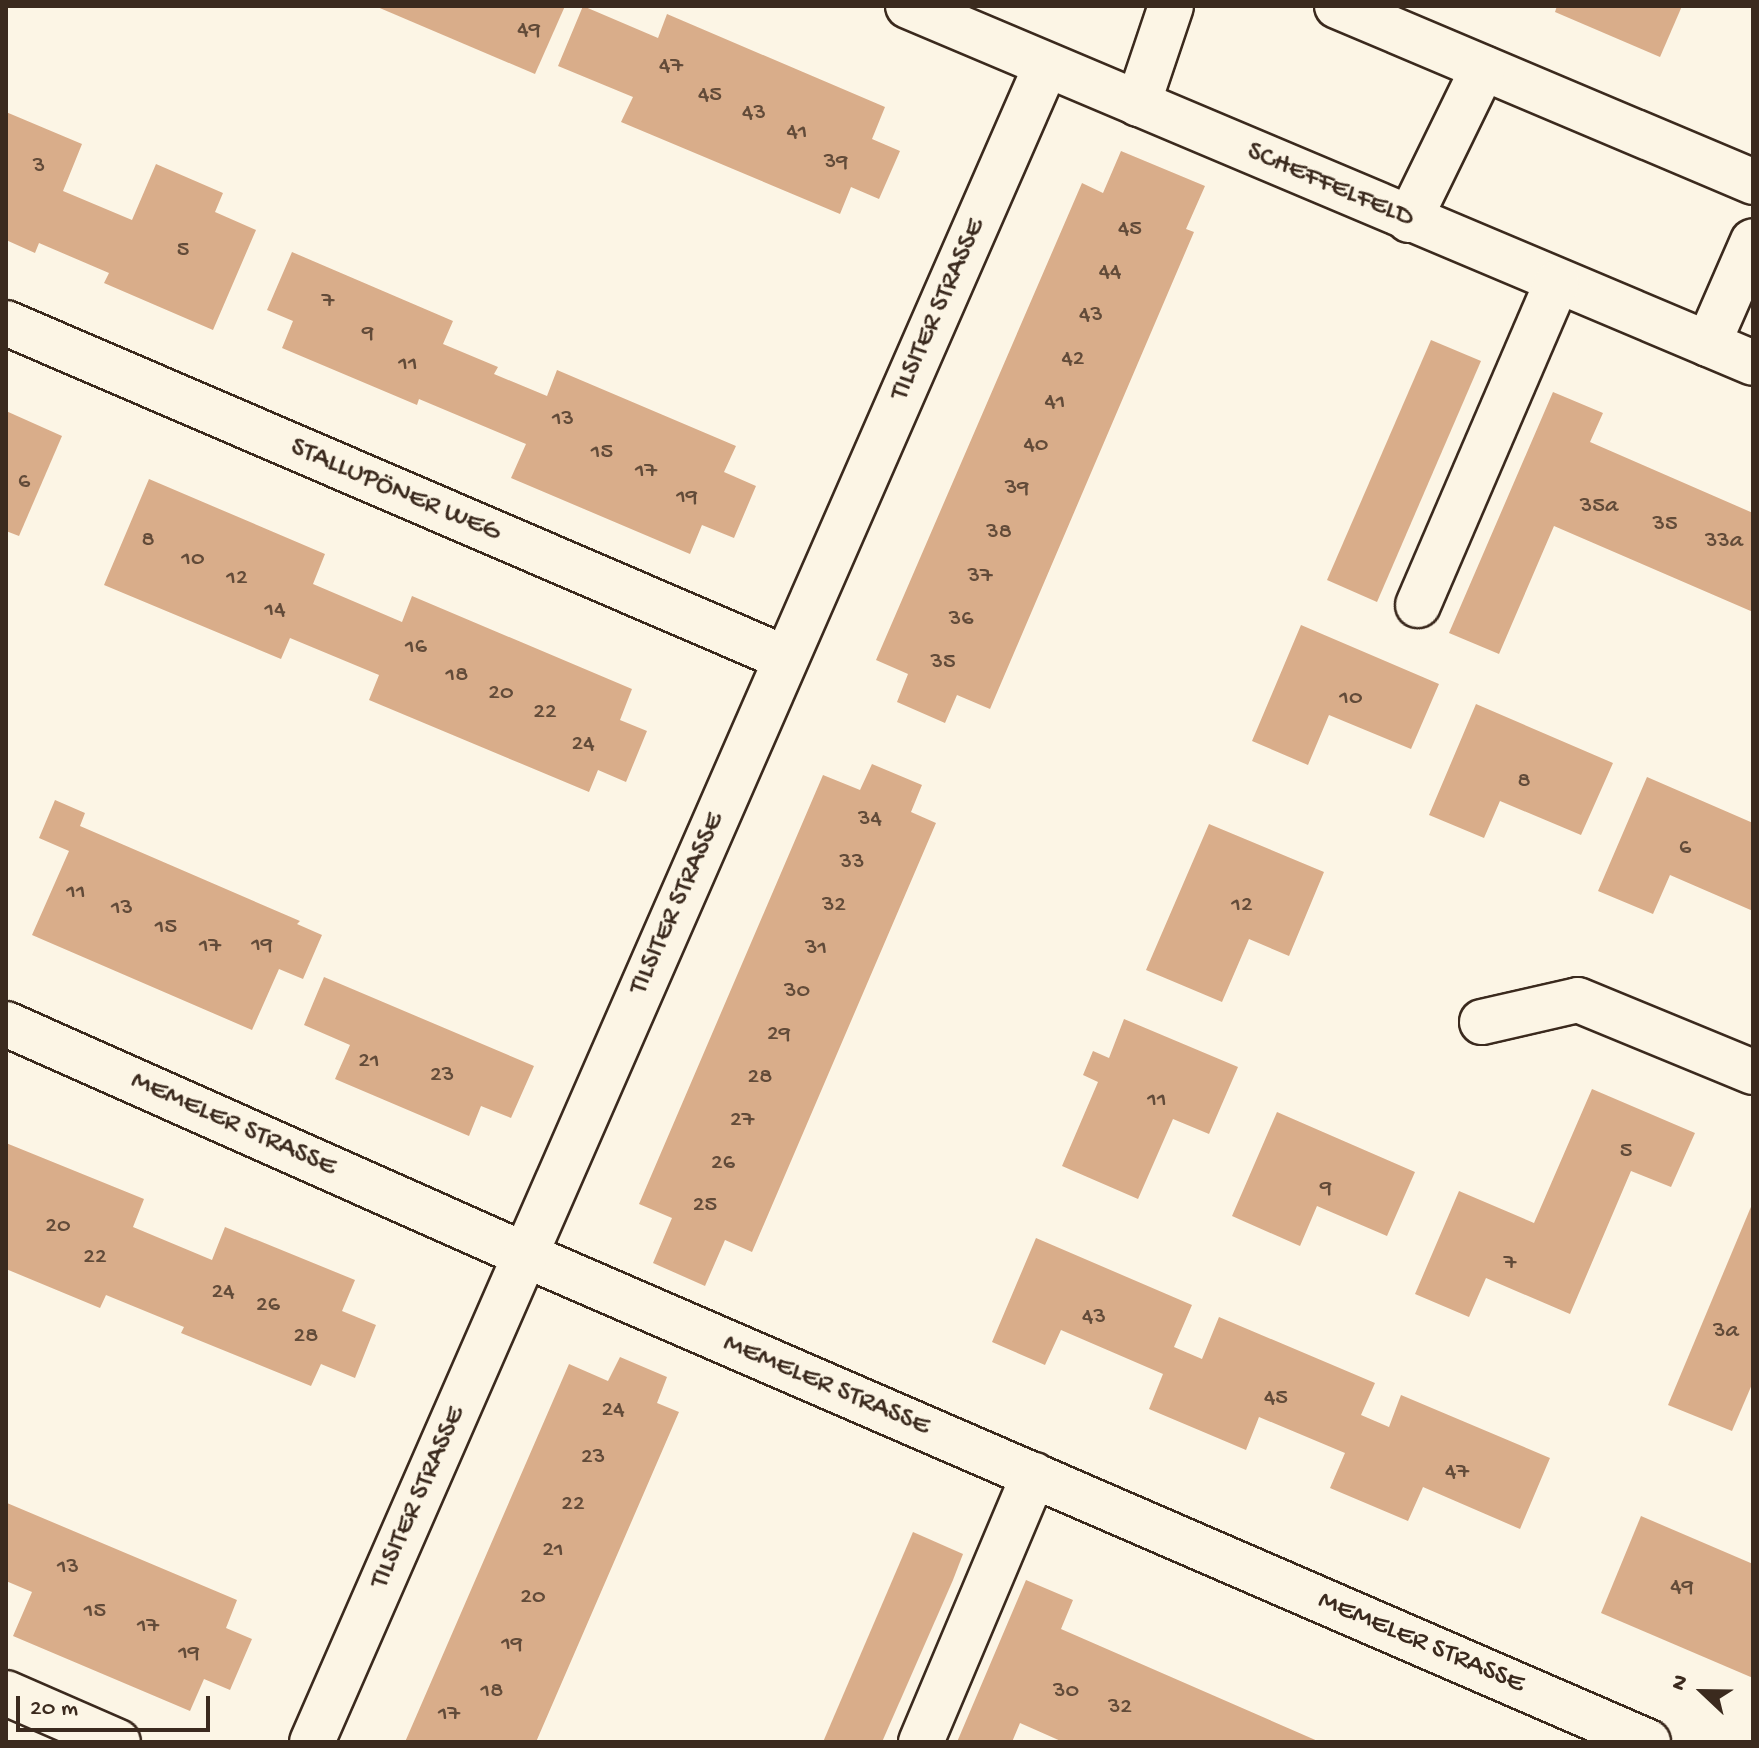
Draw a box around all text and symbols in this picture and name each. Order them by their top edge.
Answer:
house number: 49 [517,17,541,45]
house number: 47 [659,53,683,81]
house number: 45 [698,82,722,110]
house number: 43 [742,100,766,128]
house number: 41 [786,119,808,147]
street label: SCHEFFELFELD [1241,136,1419,236]
house number: 39 [824,149,848,177]
house number: 3 [33,153,45,181]
street label: TILSITER STRASSE [884,214,994,406]
house number: 45 [1118,216,1142,244]
house number: 5 [177,237,189,265]
house number: 44 [1099,259,1121,287]
house number: 7 [322,288,334,316]
house number: 43 [1079,302,1103,330]
house number: 9 [362,320,374,348]
house number: 42 [1061,346,1085,374]
house number: 11 [398,351,418,379]
house number: 41 [1044,389,1066,417]
house number: 13 [552,406,574,434]
street label: STALLUPÖNER WEG [285,432,505,550]
house number: 40 [1024,432,1048,460]
house number: 15 [591,439,613,467]
house number: 17 [635,458,657,486]
house number: 6 [18,469,30,497]
house number: 39 [1005,475,1029,503]
house number: 19 [676,484,698,512]
house number: 35a [1580,493,1618,521]
house number: 35 [1652,511,1678,539]
house number: 38 [986,519,1012,547]
house number: 8 [141,527,155,555]
house number: 33a [1705,528,1743,556]
house number: 10 [181,546,205,574]
house number: 37 [968,563,992,591]
house number: 12 [226,565,248,593]
house number: 14 [264,597,286,625]
house number: 36 [949,606,973,634]
house number: 16 [405,634,427,662]
house number: 35 [930,649,956,677]
house number: 18 [446,662,468,690]
house number: 20 [488,680,514,708]
house number: 10 [1339,685,1363,713]
house number: 22 [533,699,557,727]
house number: 24 [571,731,595,759]
house number: 8 [1517,768,1531,796]
house number: 34 [858,806,882,834]
street label: TILSITER STRASSE [623,808,733,1000]
house number: 6 [1679,835,1691,863]
house number: 33 [840,849,864,877]
house number: 11 [66,879,86,907]
house number: 32 [822,892,846,920]
house number: 12 [1231,892,1253,920]
house number: 13 [111,895,133,923]
house number: 15 [155,914,177,942]
house number: 19 [251,932,273,960]
house number: 17 [199,933,221,961]
house number: 31 [805,935,827,963]
house number: 30 [784,978,810,1006]
house number: 29 [767,1021,791,1049]
house number: 21 [358,1048,380,1076]
house number: 23 [430,1062,454,1090]
house number: 28 [748,1064,772,1092]
street label: MEMELER STRASSE [125,1065,341,1185]
house number: 11 [1147,1087,1167,1115]
house number: 27 [730,1107,754,1135]
house number: 5 [1620,1138,1632,1166]
house number: 26 [711,1150,735,1178]
house number: 9 [1320,1175,1332,1203]
house number: 25 [693,1192,717,1220]
house number: 20 [45,1213,71,1241]
house number: 22 [83,1244,107,1272]
house number: 7 [1504,1250,1516,1278]
house number: 24 [211,1279,235,1307]
house number: 26 [256,1292,280,1320]
house number: 43 [1082,1304,1106,1332]
house number: 3a [1713,1318,1739,1346]
house number: 28 [294,1323,318,1351]
street label: MEMELER STRASSE [718,1327,934,1445]
house number: 45 [1264,1385,1288,1413]
house number: 24 [601,1397,625,1425]
street label: TILSITER STRASSE [364,1402,474,1594]
house number: 23 [581,1444,605,1472]
house number: 47 [1445,1459,1469,1487]
house number: 22 [561,1491,585,1519]
house number: 21 [542,1537,564,1565]
house number: 13 [57,1554,79,1582]
house number: 49 [1670,1574,1694,1602]
house number: 20 [520,1584,546,1612]
street label: MEMELER STRASSE [1313,1584,1529,1702]
house number: 15 [84,1598,106,1626]
house number: 17 [137,1613,159,1641]
house number: 19 [501,1631,523,1659]
house number: 19 [178,1640,200,1668]
north arrow [1663,1652,1743,1732]
text: N [1666,1671,1695,1695]
house number: 18 [481,1678,503,1706]
house number: 30 [1053,1678,1079,1706]
scale bar [20,1680,214,1730]
house number: 32 [1108,1694,1132,1722]
text: 20 m [30,1695,78,1724]
house number: 17 [438,1701,460,1729]

